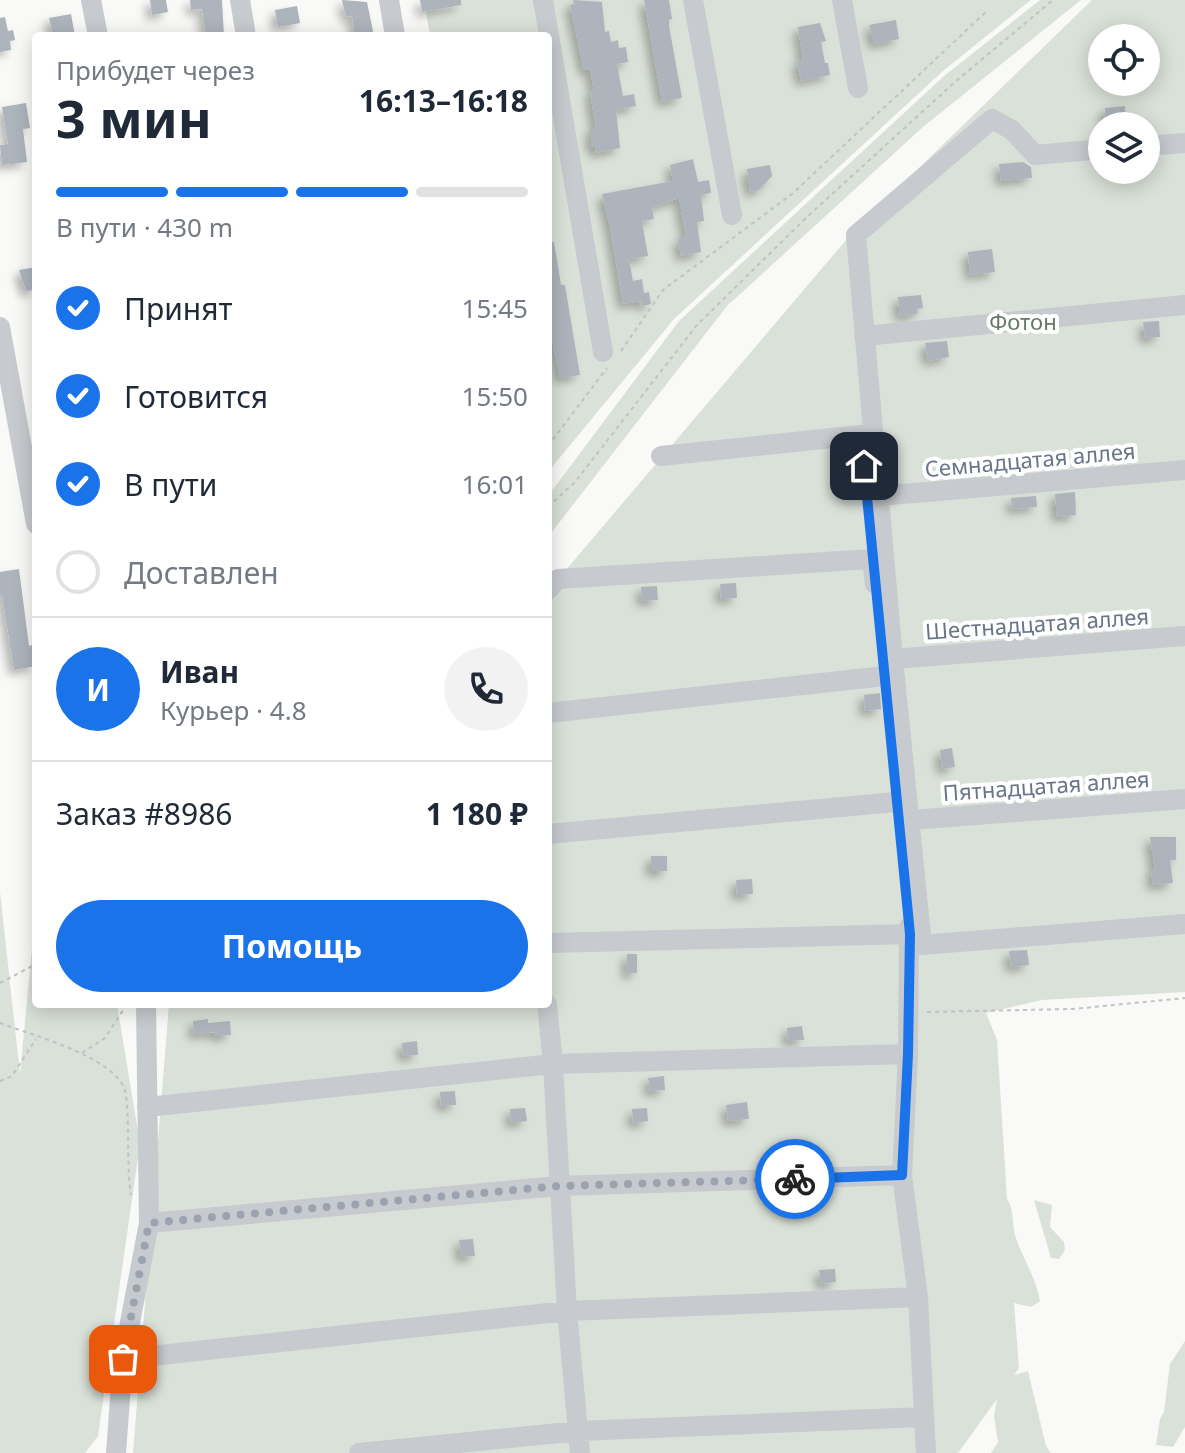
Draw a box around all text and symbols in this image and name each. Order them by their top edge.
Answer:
map controls [1088,24,1160,184]
button: locate [1088,24,1160,96]
text: Прибудет через [56,52,255,88]
text: 16:13–16:18 [359,80,528,121]
text: 3 мин [56,82,212,153]
button: layers [1088,112,1160,184]
text: В пути · 430 m [56,209,233,245]
icon: check [56,286,100,330]
text: Принят [124,288,233,329]
text: 15:45 [462,290,528,326]
park label: Фотон [989,306,1057,336]
icon: check [56,374,100,418]
text: Готовится [124,376,268,417]
text: 15:50 [462,378,528,414]
pin [830,432,898,500]
street label: Семнадцатая аллея [923,435,1137,483]
icon: home [842,444,886,488]
icon: check [56,462,100,506]
text: В пути [124,464,217,505]
text: 16:01 [462,466,528,502]
text: Доставлен [124,552,279,593]
street label: Шестнадцатая аллея [924,600,1150,646]
button: phone [444,647,528,731]
text: Иван [160,651,239,692]
text: И [86,669,110,710]
text: Курьер · 4.8 [160,692,307,728]
street label: Пятнадцатая аллея [942,763,1150,807]
text: Заказ #8986 [56,793,232,834]
text: 1 180 ₽ [426,793,528,834]
button: Помощь [56,900,528,992]
courier [755,1139,835,1219]
icon: bike [773,1157,817,1201]
pin [89,1325,157,1393]
icon: bag [101,1337,145,1381]

